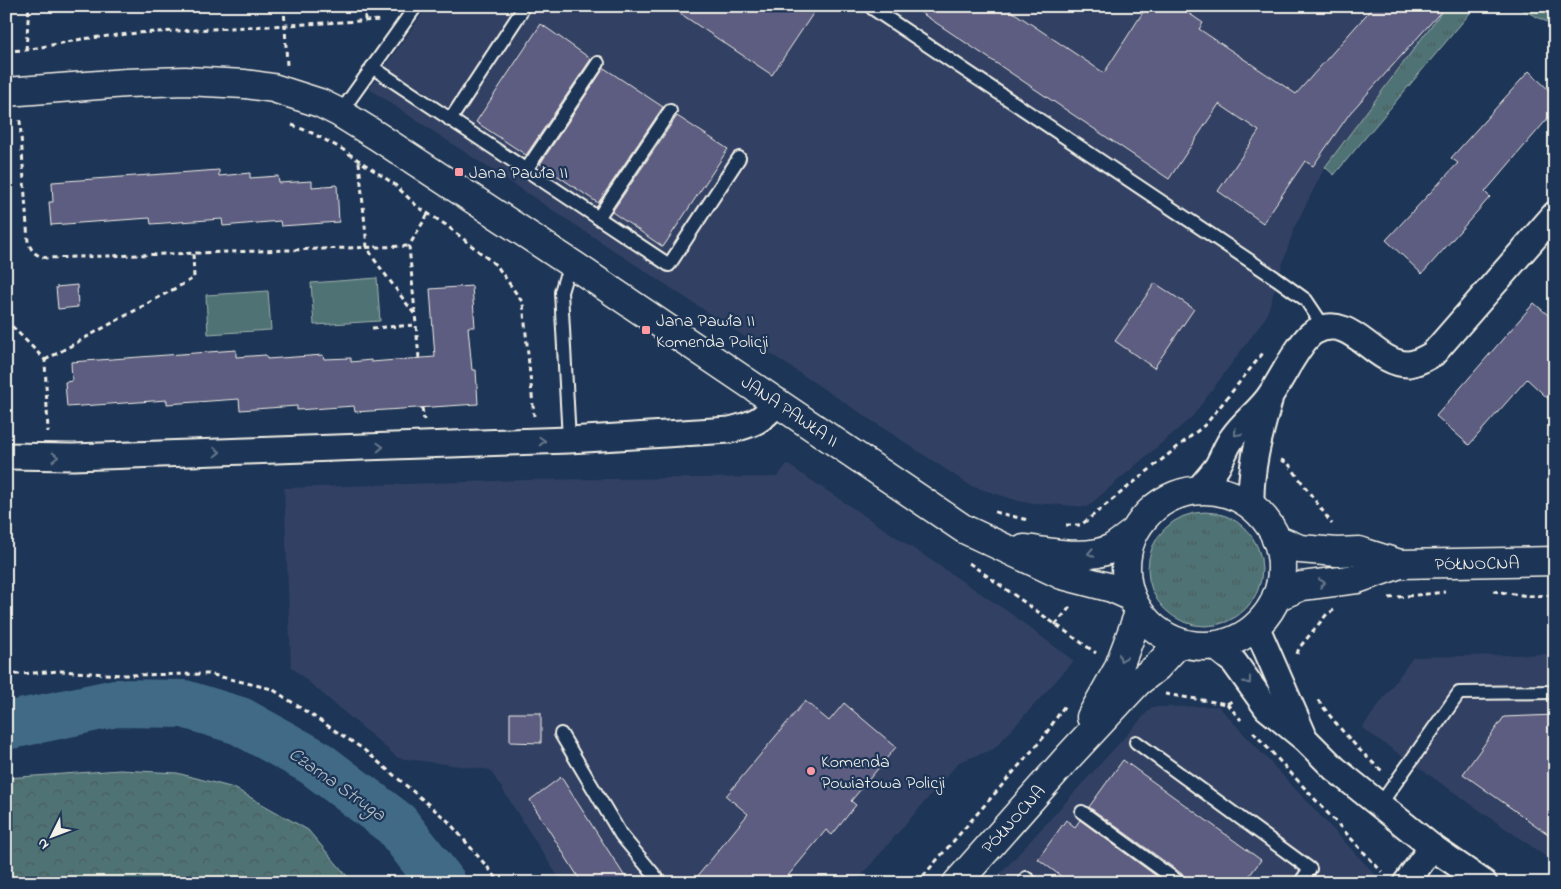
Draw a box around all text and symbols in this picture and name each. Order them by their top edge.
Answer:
place label: Jana Pawła II [469,161,568,187]
marker: Jana Pawła II [453,166,465,178]
place label: Jana Pawła II Komenda Policji [656,309,769,356]
marker: Jana Pawła II Komenda Policji [640,324,652,336]
street label: JANA PAWŁA II [735,370,843,455]
one-way arrow [1234,427,1243,436]
one-way arrow [538,436,546,447]
one-way arrow [376,442,384,452]
one-way arrow [214,447,222,458]
one-way arrow [52,452,59,462]
one-way arrow [1087,547,1096,558]
street label: PÓŁNOCNA [1434,551,1520,579]
one-way arrow [1319,578,1327,589]
one-way arrow [1118,654,1128,662]
one-way arrow [1242,675,1250,684]
water label: Czarna Struga [282,742,391,830]
place label: Komenda Powiatowa Policji [821,750,945,797]
marker: Komenda Powiatowa Policji [805,765,817,777]
street label: PÓŁNOCNA [976,780,1053,861]
north arrow [28,812,78,862]
text: N [32,833,54,854]

